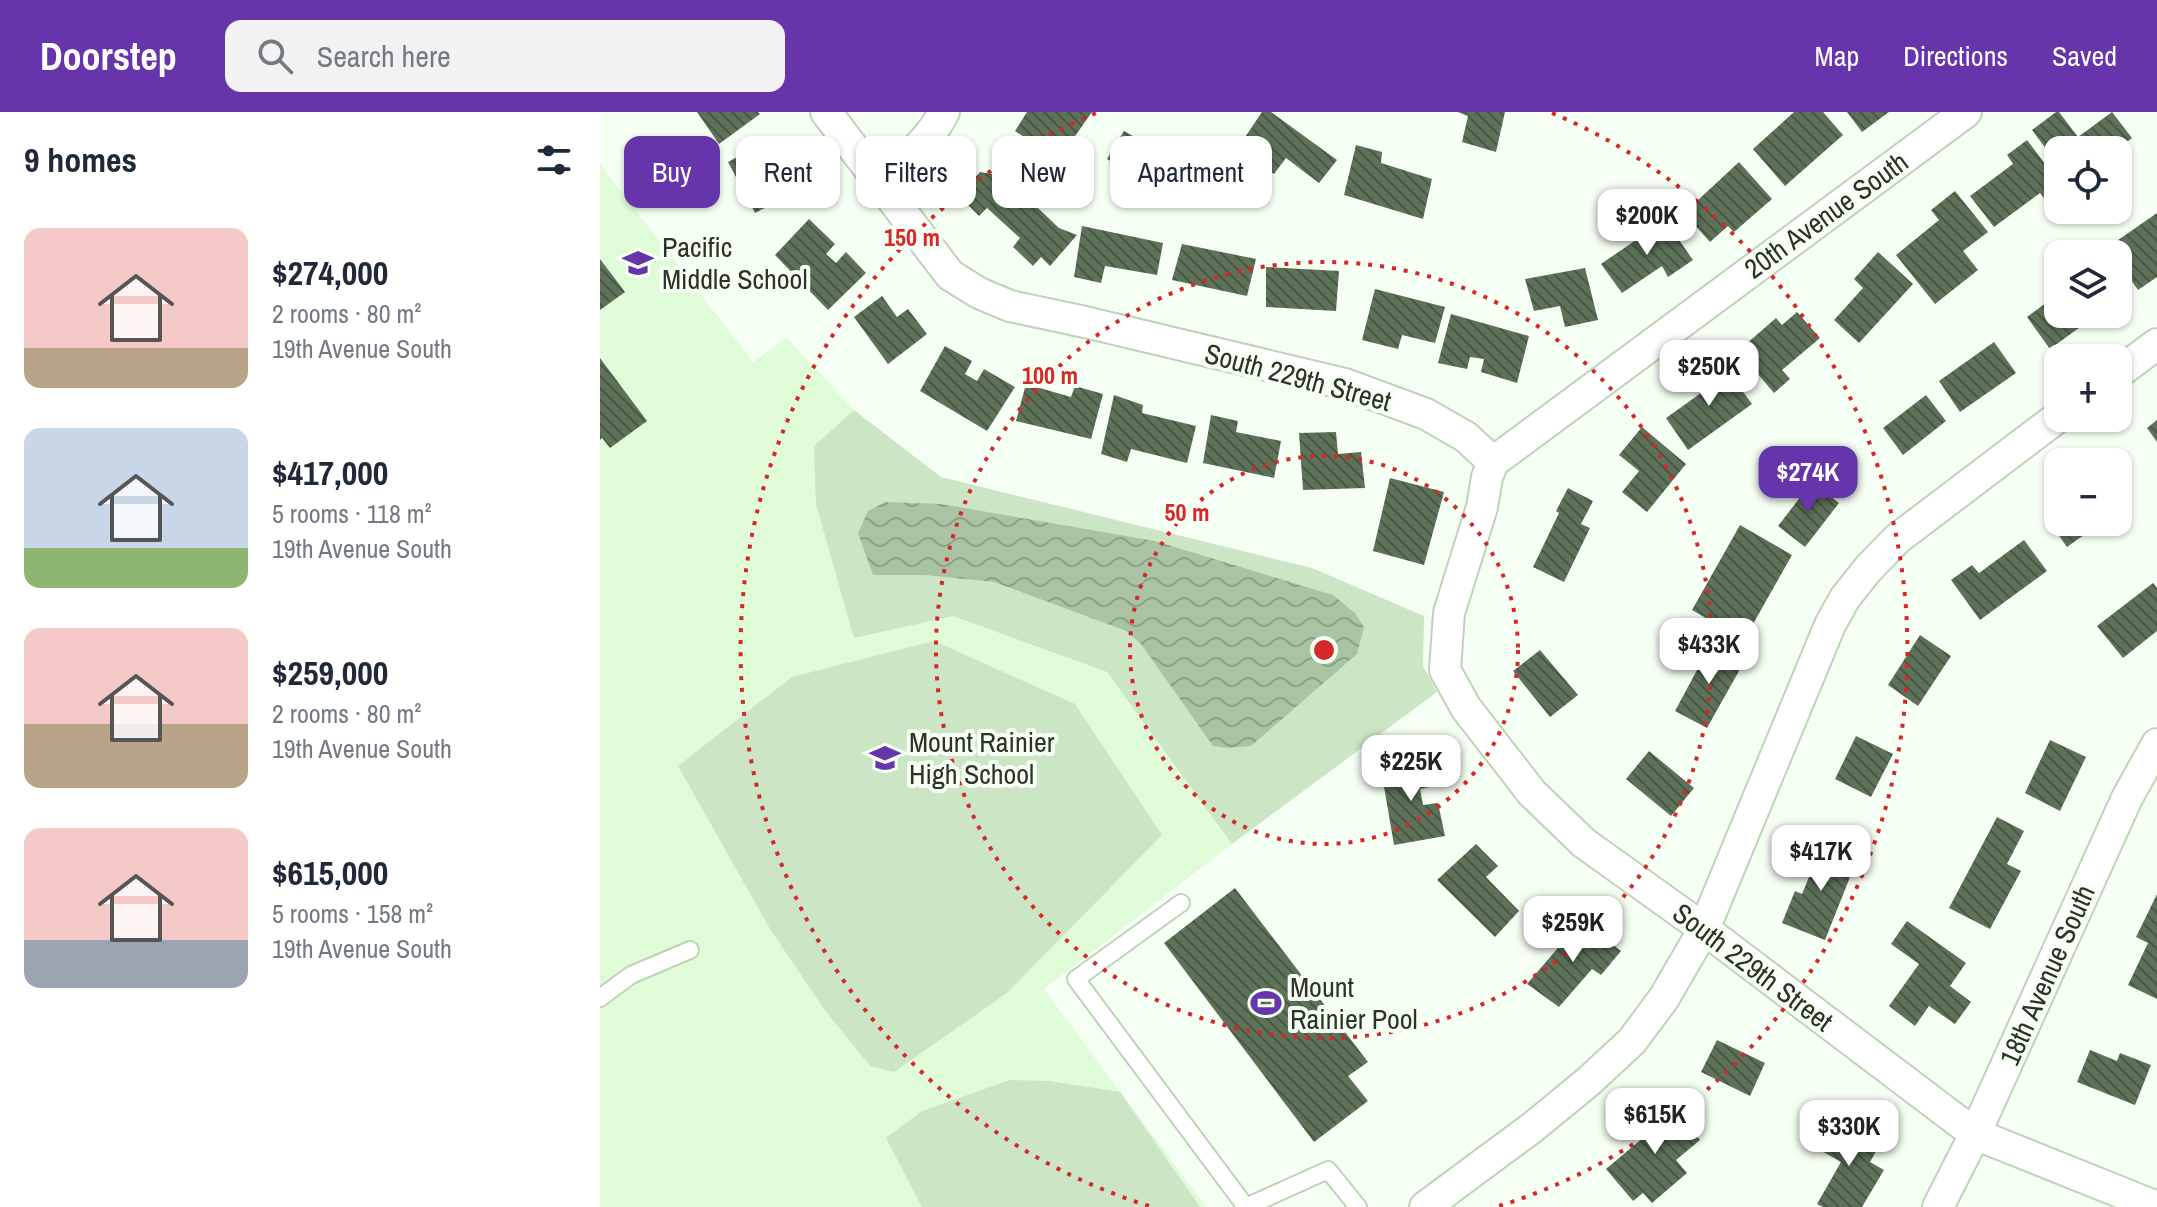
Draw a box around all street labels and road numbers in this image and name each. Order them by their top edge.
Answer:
street label: 20th Avenue South [1736,143,1916,287]
street label: South 229th Street [1201,334,1395,420]
street label: 18th Avenue South [1990,879,2104,1071]
street label: South 229th Street [1665,894,1841,1040]

